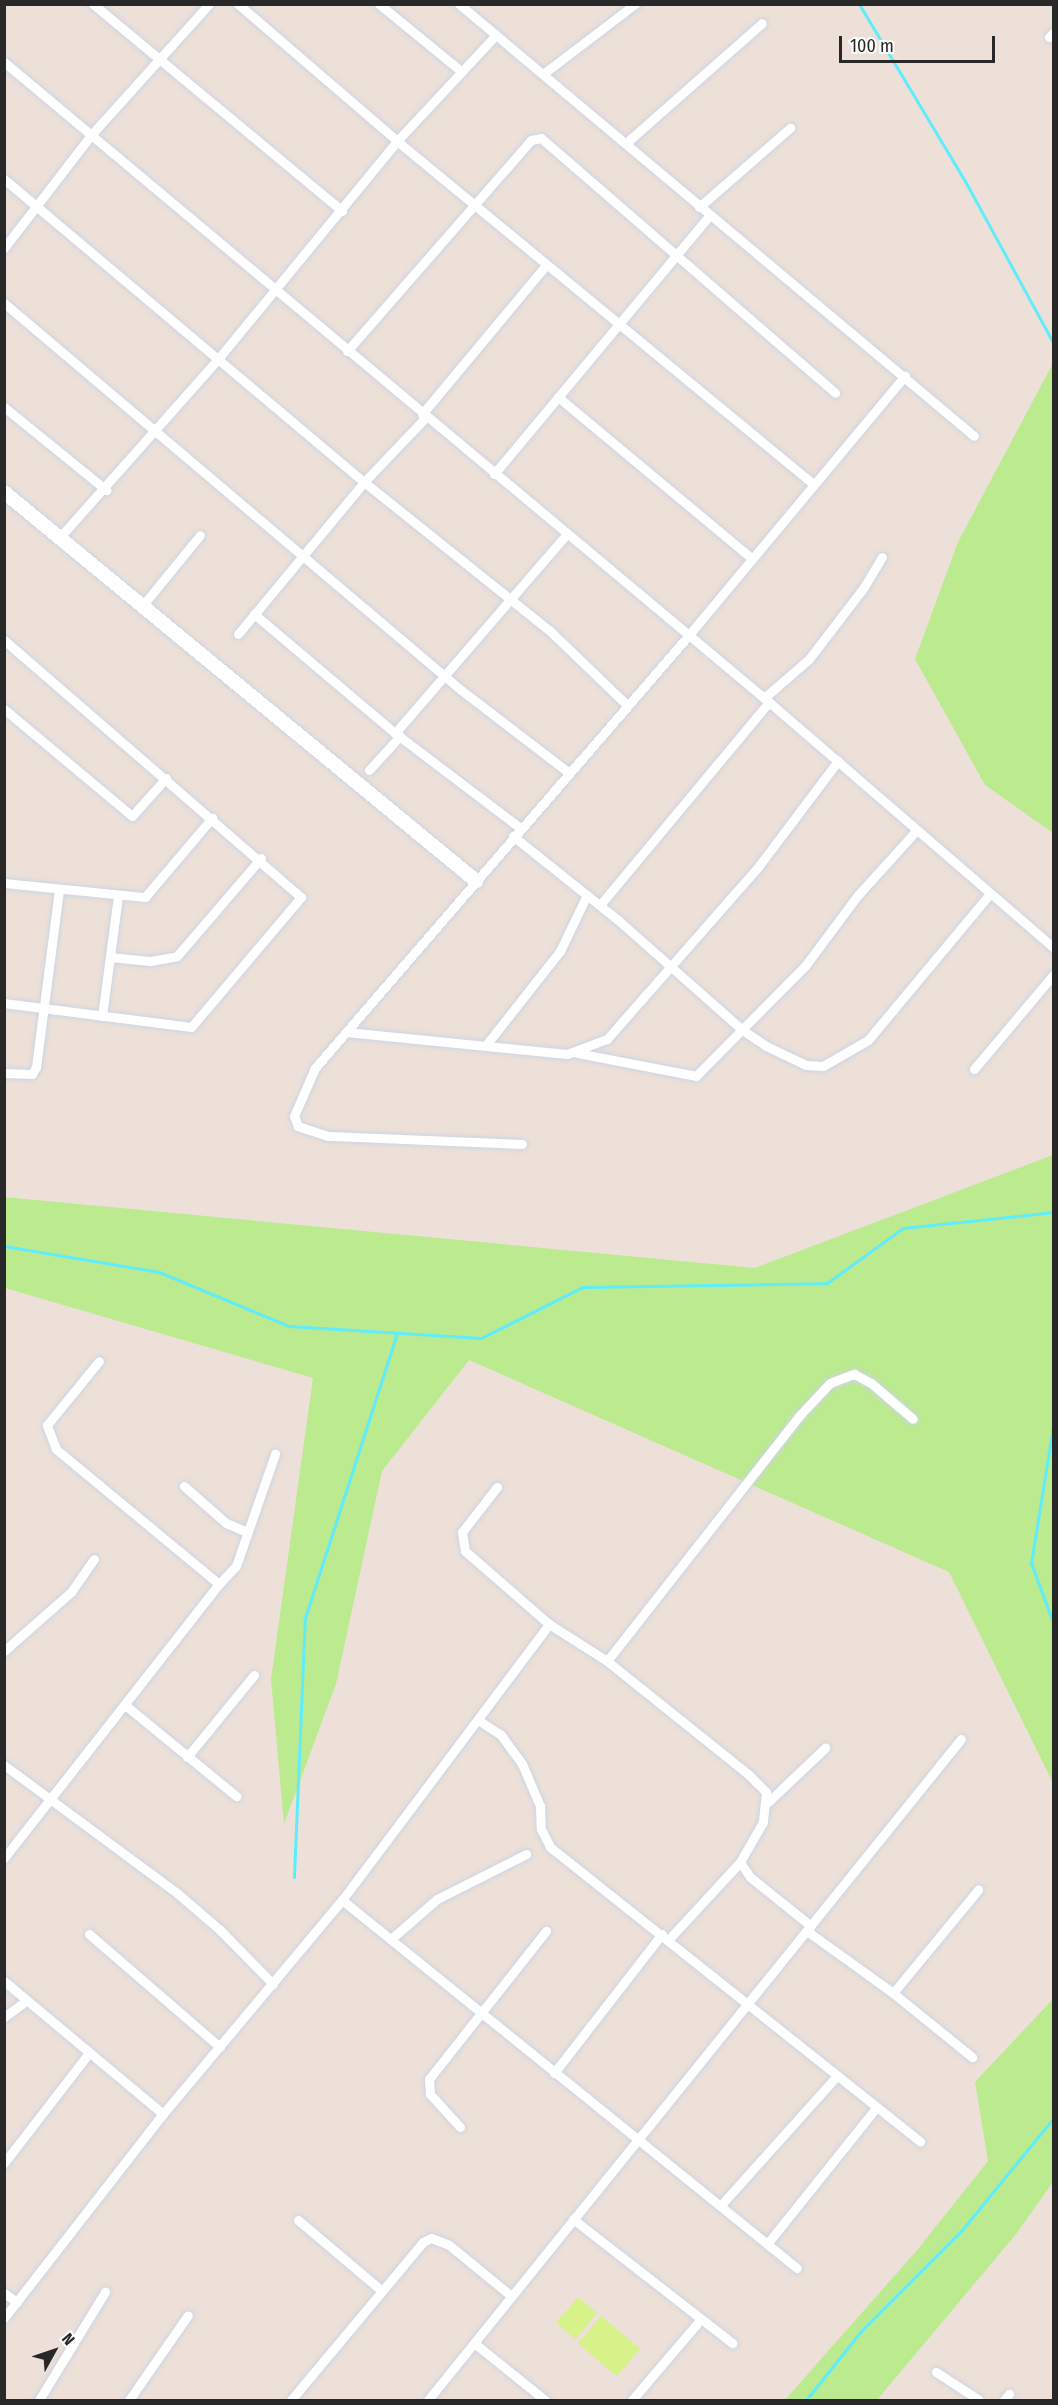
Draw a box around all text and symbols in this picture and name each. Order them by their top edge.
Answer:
scale bar [842,24,998,62]
text: 100 m [850,35,894,57]
north arrow [24,2321,84,2381]
text: N [58,2329,79,2349]

